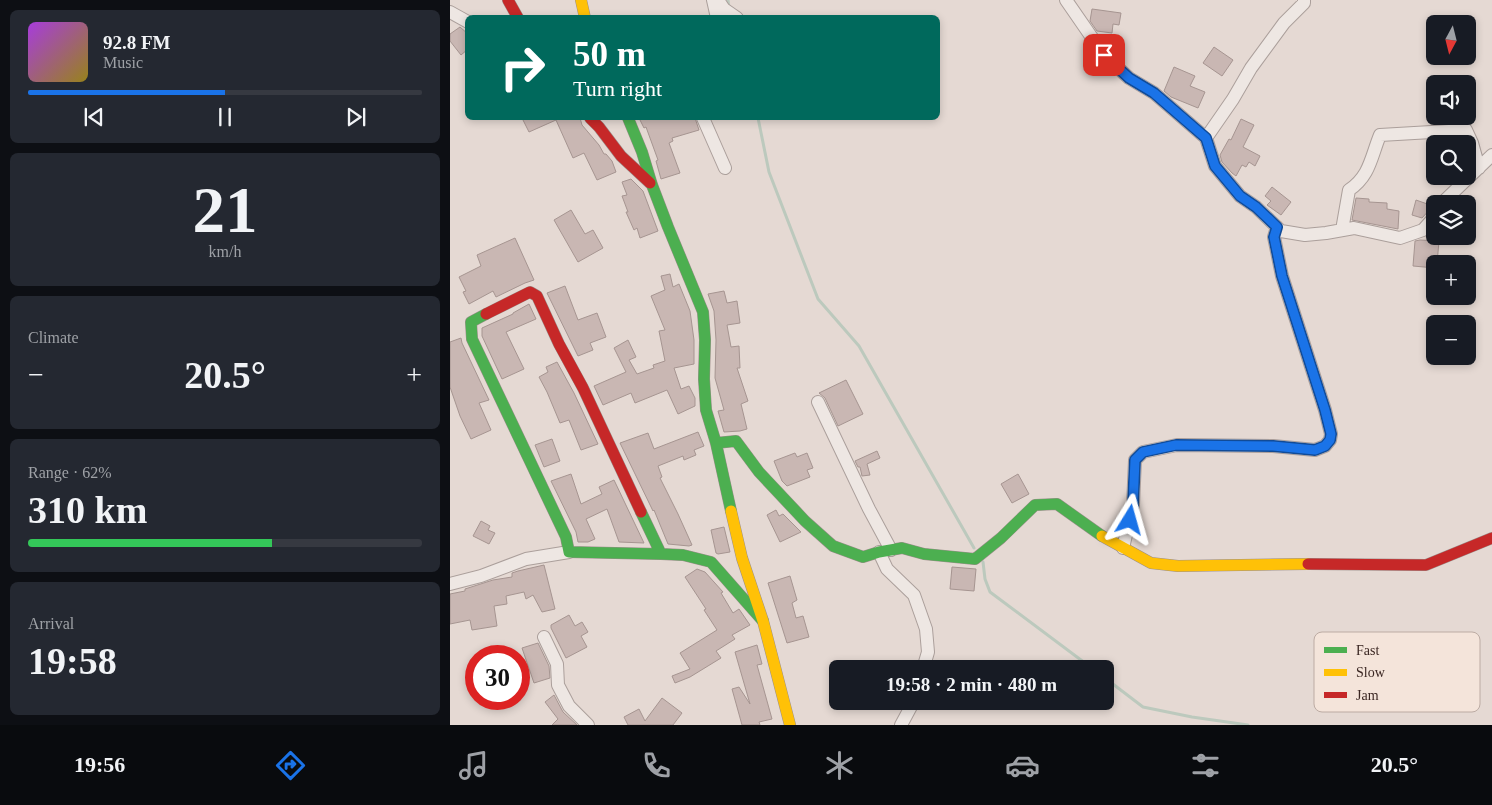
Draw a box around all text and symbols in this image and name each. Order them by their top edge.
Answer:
north arrow [1426,15,1476,65]
map controls [1426,15,1476,365]
text: 92.8 FM [103,32,171,53]
pin [1083,34,1125,76]
icon: right [490,35,555,100]
text: 50 m [573,35,646,74]
icon: arrive [1090,41,1118,69]
text: Music [103,54,143,71]
button: sound [1426,75,1476,125]
text: Turn right [573,76,662,101]
icon: previous [80,103,108,131]
icon: pause [211,103,239,131]
icon: next [342,103,370,131]
button: search [1426,135,1476,185]
text: 21 [193,174,258,246]
button: layers [1426,195,1476,245]
text: km/h [209,243,241,260]
button: + [1426,255,1476,305]
button: − [1426,315,1476,365]
text: Climate [28,329,79,346]
text: 20.5° [184,354,266,396]
text: − [28,359,44,390]
text: + [406,359,422,390]
text: Range · 62% [28,464,112,481]
text: 310 km [28,489,147,531]
position arrow [1103,493,1155,545]
text: Arrival [28,615,74,632]
legend [1314,632,1480,712]
text: 19:58 [28,640,117,682]
text: Fast [1356,643,1379,658]
speed limit sign: 30 [465,645,530,710]
text: Slow [1356,665,1386,680]
text: 19:58 · 2 min · 480 m [886,674,1057,695]
text: Jam [1356,688,1379,703]
icon: directions [273,748,308,783]
icon: music [456,748,491,783]
icon: phone [639,748,674,783]
icon: climate [822,748,857,783]
icon: car [1005,748,1040,783]
icon: filters [1188,748,1223,783]
text: 19:56 [74,752,125,777]
text: 20.5° [1371,752,1418,777]

